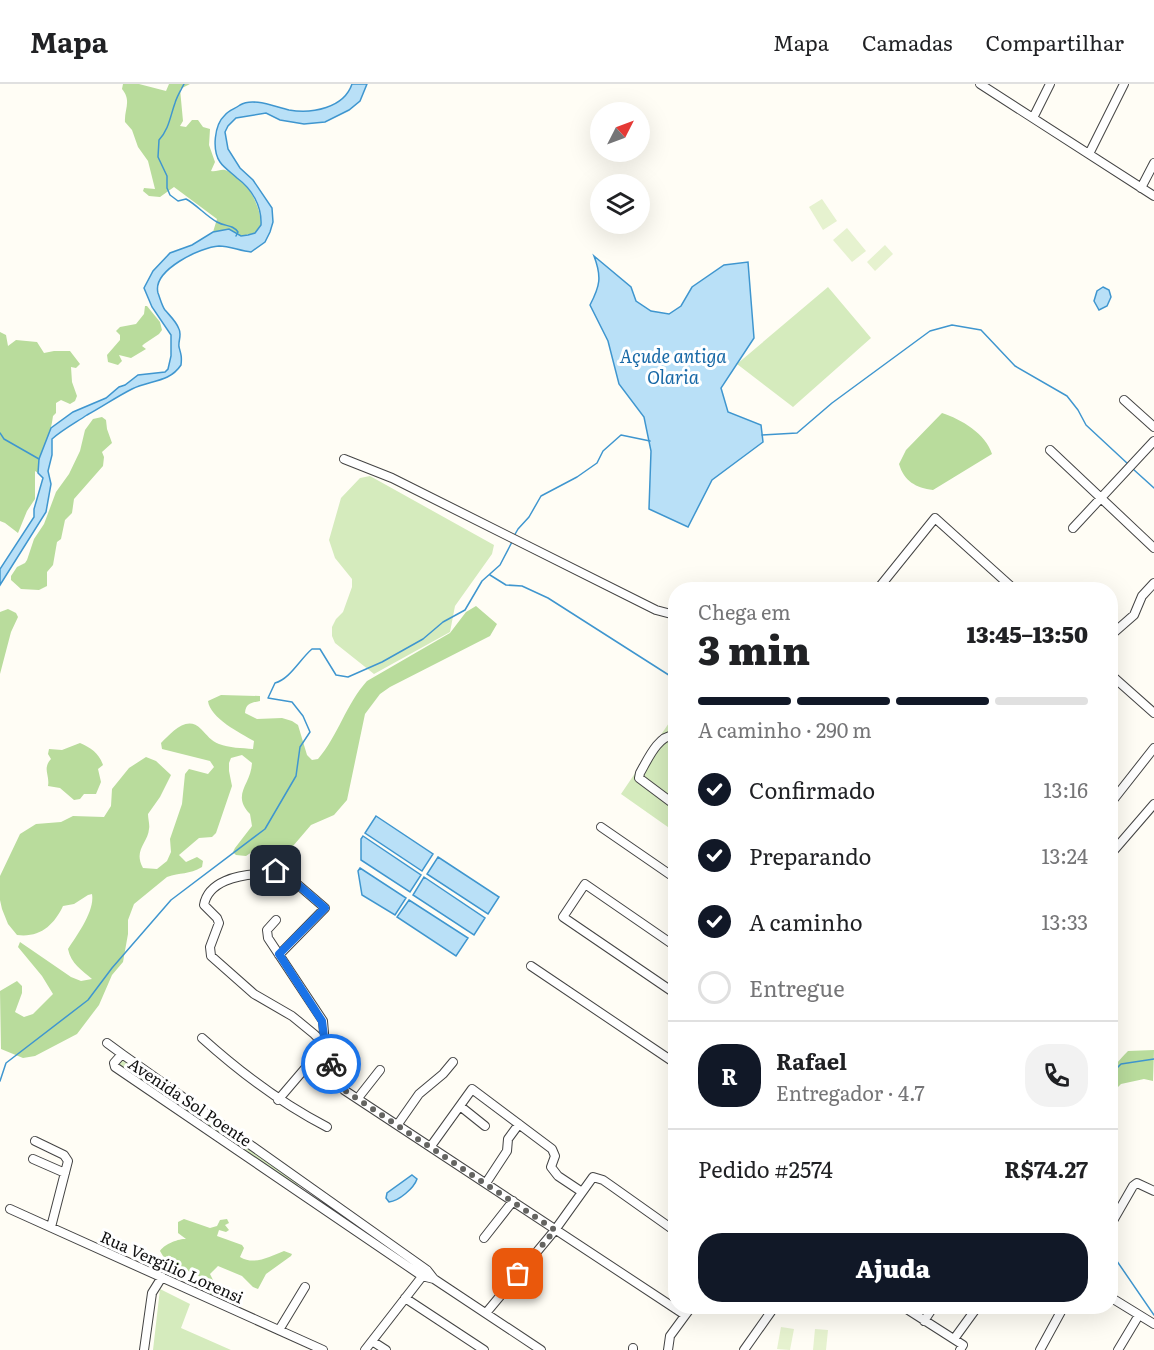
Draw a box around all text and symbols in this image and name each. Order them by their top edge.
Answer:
text: Mapa [30,20,108,62]
text: Mapa [773,26,829,57]
text: Camadas [862,26,953,57]
text: Compartilhar [986,26,1124,57]
north arrow [590,102,650,162]
map controls [590,102,650,234]
button: layers [590,174,650,234]
water label: Açude antiga Olaria [620,342,727,390]
text: Chega em [698,596,791,626]
text: 13:45–13:50 [967,617,1088,650]
text: 3 min [698,619,810,677]
text: A caminho · 290 m [698,714,872,744]
icon: check [698,773,731,806]
text: Confirmado [749,773,875,806]
text: 13:16 [1043,774,1088,804]
icon: check [698,839,731,872]
text: Preparando [749,839,871,872]
text: 13:24 [1041,840,1088,870]
pin [250,845,301,896]
icon: home [259,854,292,887]
icon: check [698,905,731,938]
text: A caminho [749,905,863,938]
text: 13:33 [1041,906,1088,936]
text: Entregue [749,971,845,1004]
courier [301,1034,361,1094]
text: Rafael [776,1044,847,1077]
button: phone [1025,1044,1088,1107]
icon: bike [315,1048,348,1081]
street label: Avenida Sol Poente [124,1051,257,1151]
text: R [721,1059,738,1092]
text: Entregador · 4.7 [776,1077,925,1107]
text: Pedido #2574 [698,1152,833,1185]
text: R$74.27 [1004,1152,1088,1185]
street label: Rua Vergílio Lorensi [97,1224,248,1308]
button: Ajuda [698,1233,1088,1302]
pin [492,1248,543,1299]
icon: bag [501,1257,534,1290]

